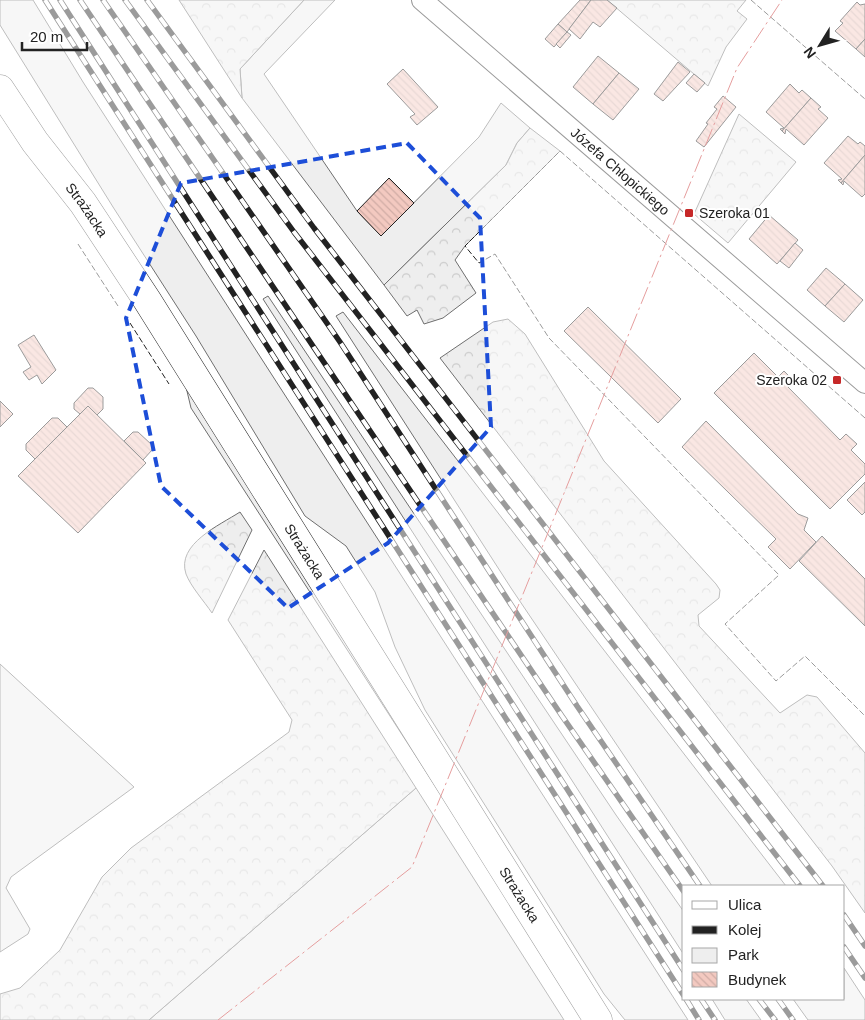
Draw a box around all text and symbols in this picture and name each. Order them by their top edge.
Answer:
scale bar [22,20,88,52]
north arrow [795,20,845,70]
text: 20 m [30,28,63,45]
text: N [800,44,819,62]
street label: Józefa Chłopickiego [568,124,673,219]
street label: Strażacka [62,180,111,240]
place label: Szeroka 01 [699,205,770,221]
marker: Szeroka 01 [683,207,695,219]
place label: Szeroka 02 [756,372,827,388]
marker: Szeroka 02 [831,374,843,386]
street label: Strażacka [281,521,328,582]
street label: Strażacka [496,864,543,925]
legend [682,885,845,1000]
text: Ulica [728,896,762,913]
text: Kolej [728,921,761,938]
text: Park [728,946,759,963]
text: Budynek [728,971,787,988]

